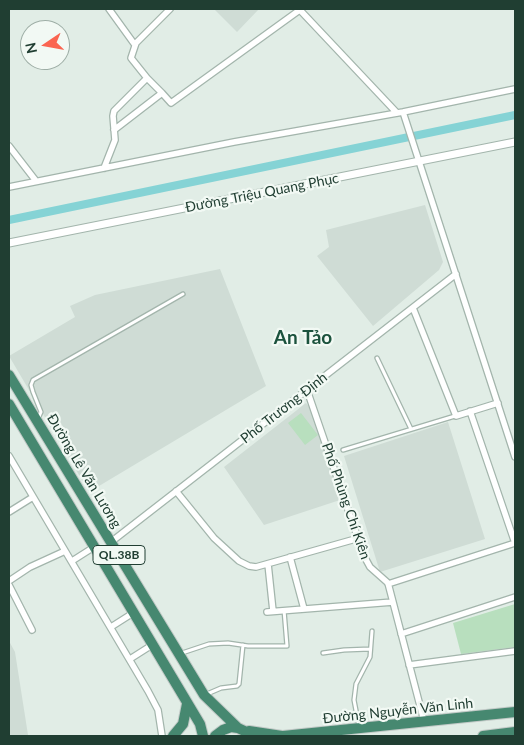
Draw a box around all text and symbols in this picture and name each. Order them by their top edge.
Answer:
north arrow [20,20,70,70]
text: N [21,41,40,55]
street label: Đường Triệu Quang Phục [184,170,340,216]
district label: An Tảo [274,327,332,349]
street label: Phố Trương Định [237,369,331,447]
street label: Đường Lê Văn Lương [43,411,125,531]
street label: Phố Phùng Chí Kiên [318,440,374,562]
road number: QL.38B [93,546,145,564]
street label: Đường Nguyễn Văn Linh [322,695,474,727]

